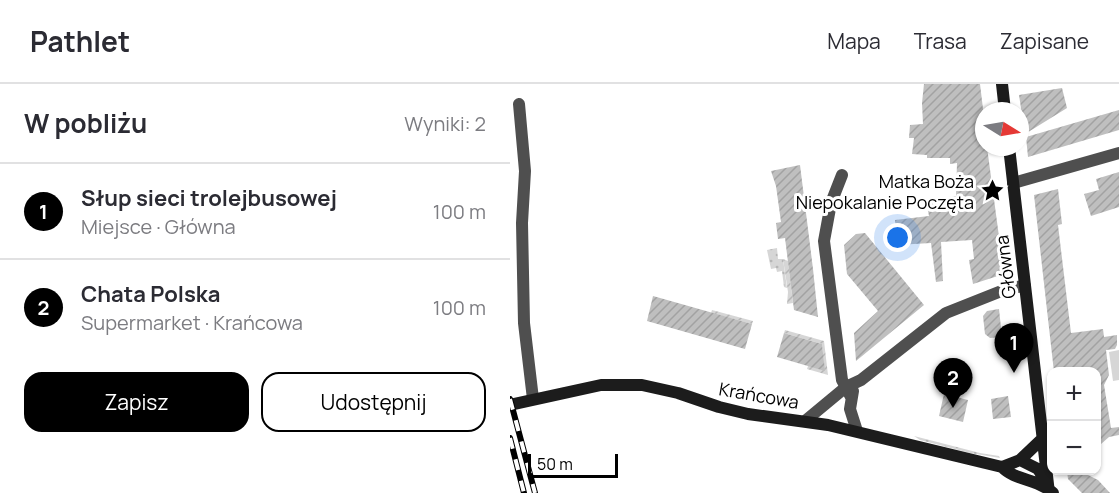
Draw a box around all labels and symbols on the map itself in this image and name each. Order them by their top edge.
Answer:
north arrow [975,102,1029,156]
place label: Matka Boża Niepokalanie Poczęta [796,169,974,214]
place icon: Matka Boża Niepokalanie Poczęta [979,178,1005,204]
your location [883,223,912,252]
street label: Główna [989,234,1021,300]
pin: 1 [994,324,1034,373]
pin: 2 [934,358,972,408]
street label: Krańcowa [717,376,801,414]
scale bar [528,451,618,478]

